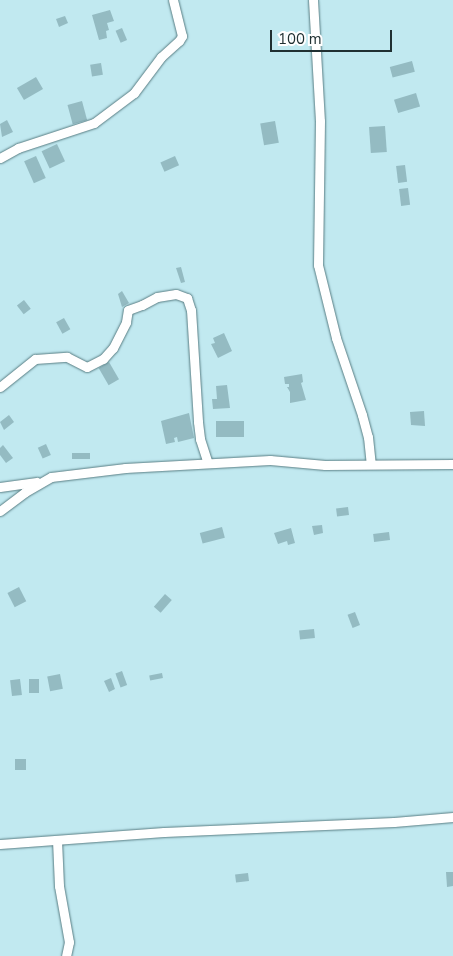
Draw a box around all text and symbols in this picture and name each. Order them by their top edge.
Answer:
scale bar [273,20,396,52]
text: 100 m [278,29,322,49]

